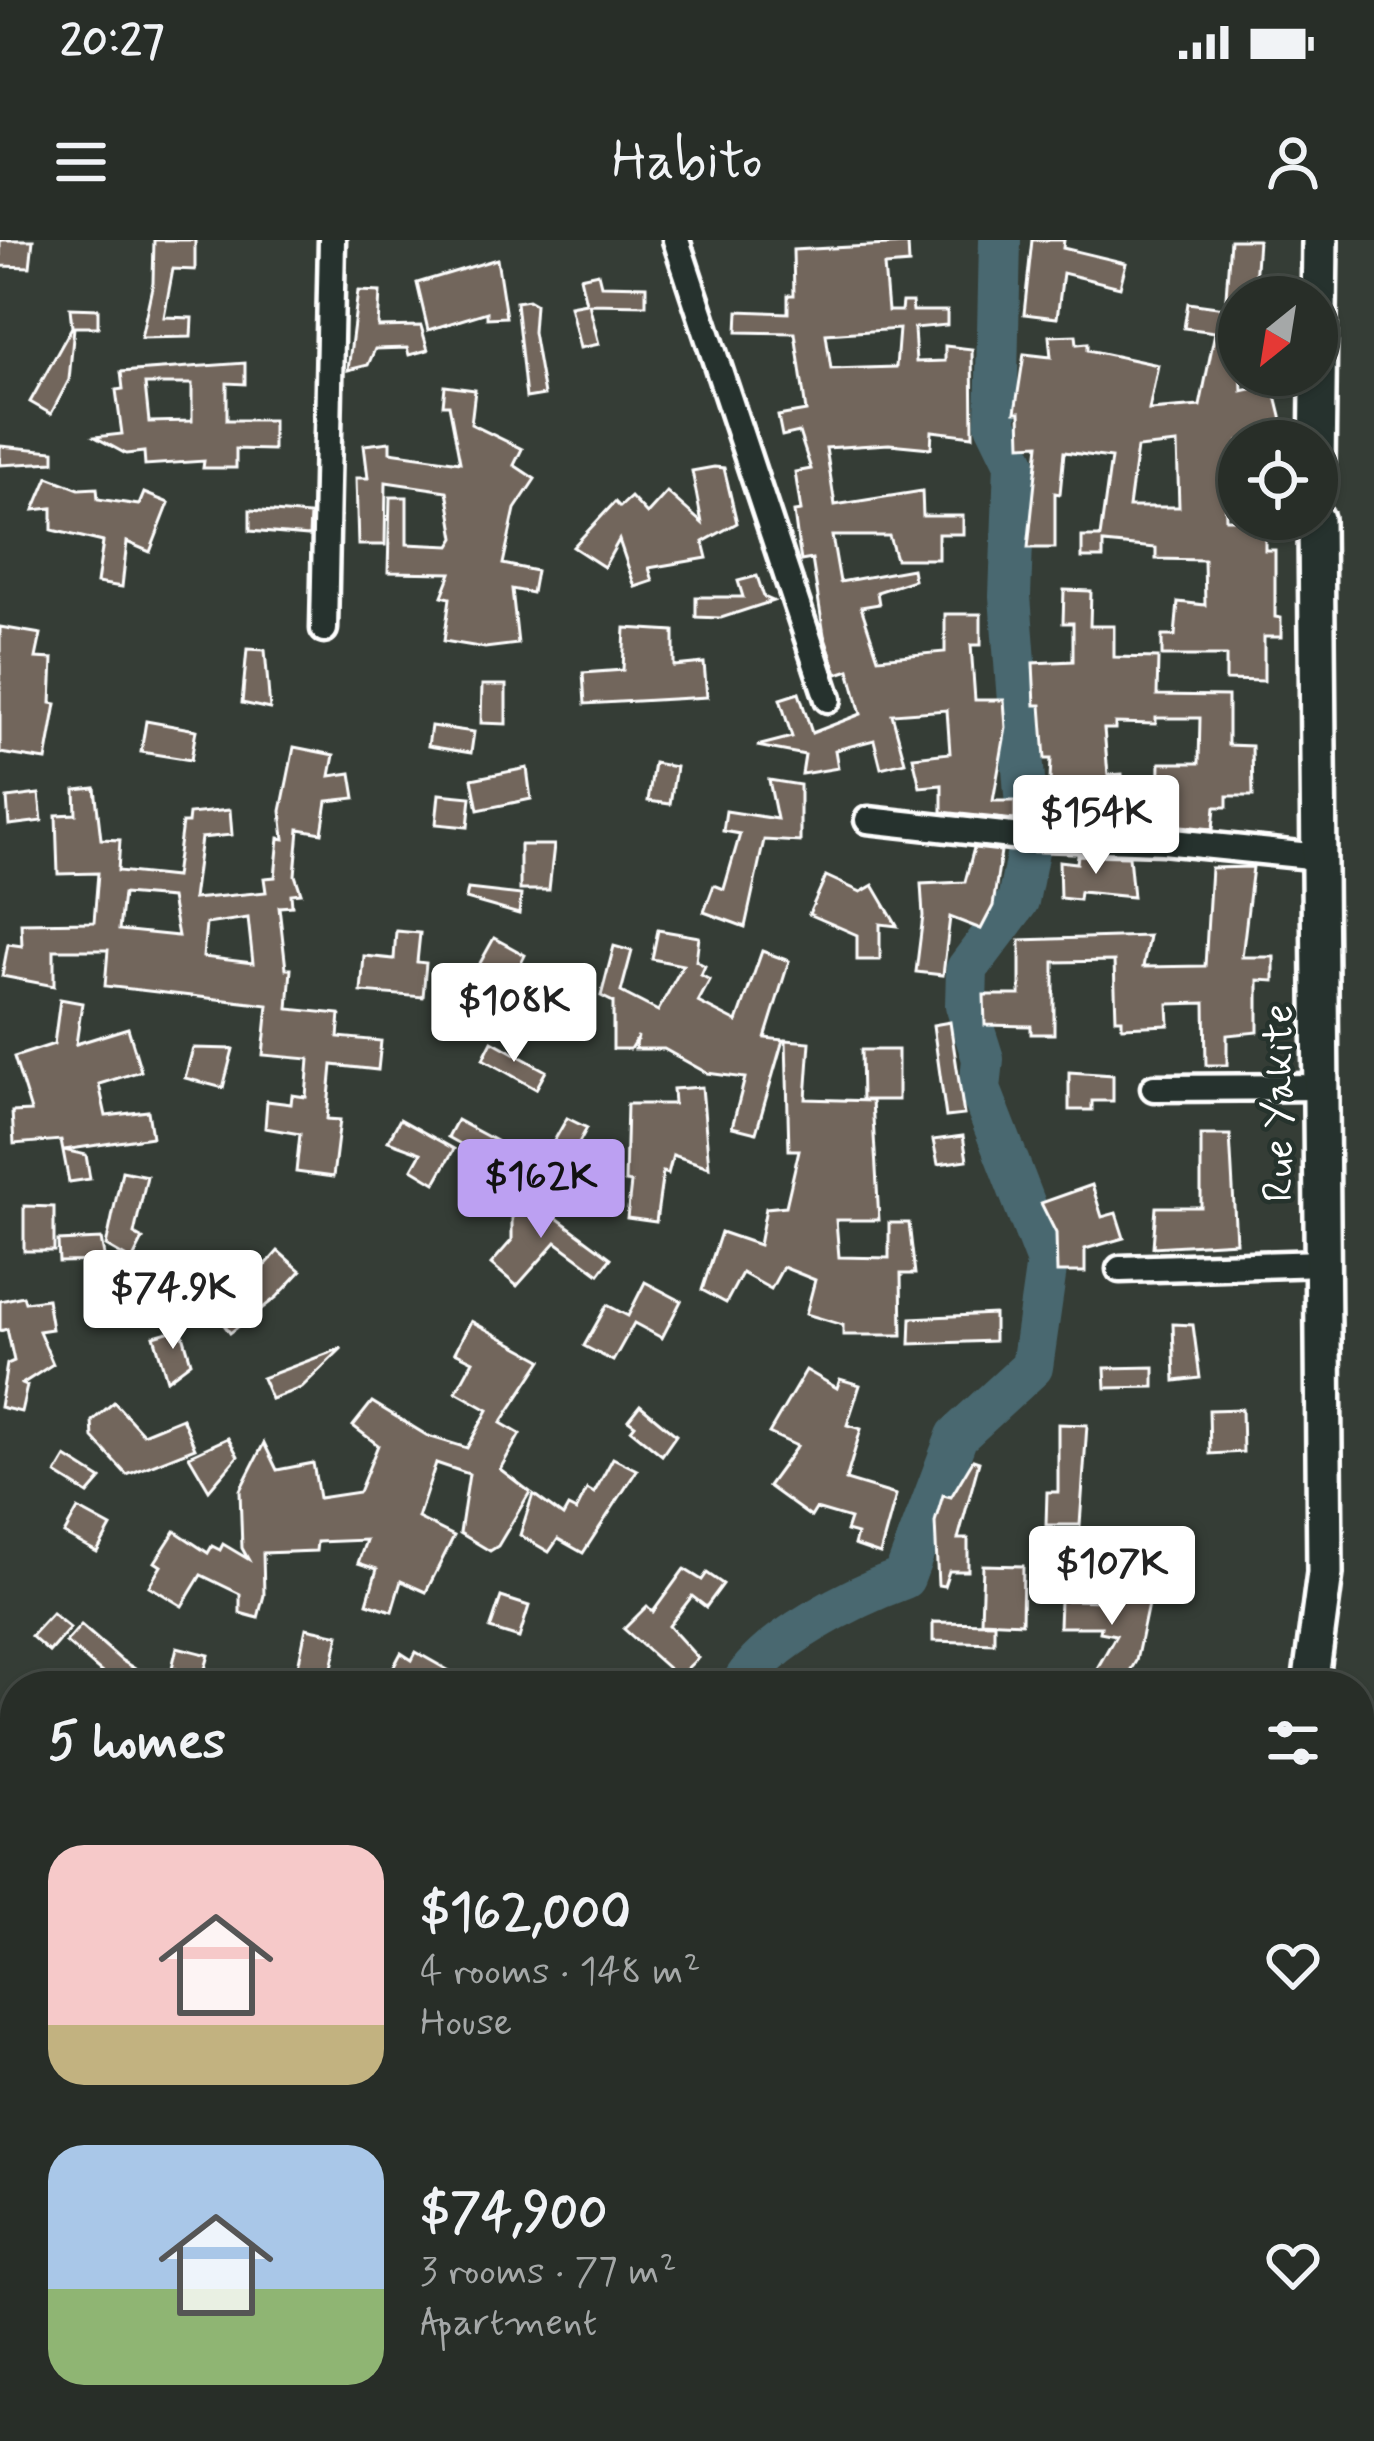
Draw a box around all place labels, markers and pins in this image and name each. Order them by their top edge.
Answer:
pin: $154K [1012,775,1180,877]
pin: $108K [430,963,598,1065]
pin: $162K [457,1139,625,1241]
pin: $74.9K [75,1250,271,1352]
pin: $107K [1028,1526,1196,1628]

